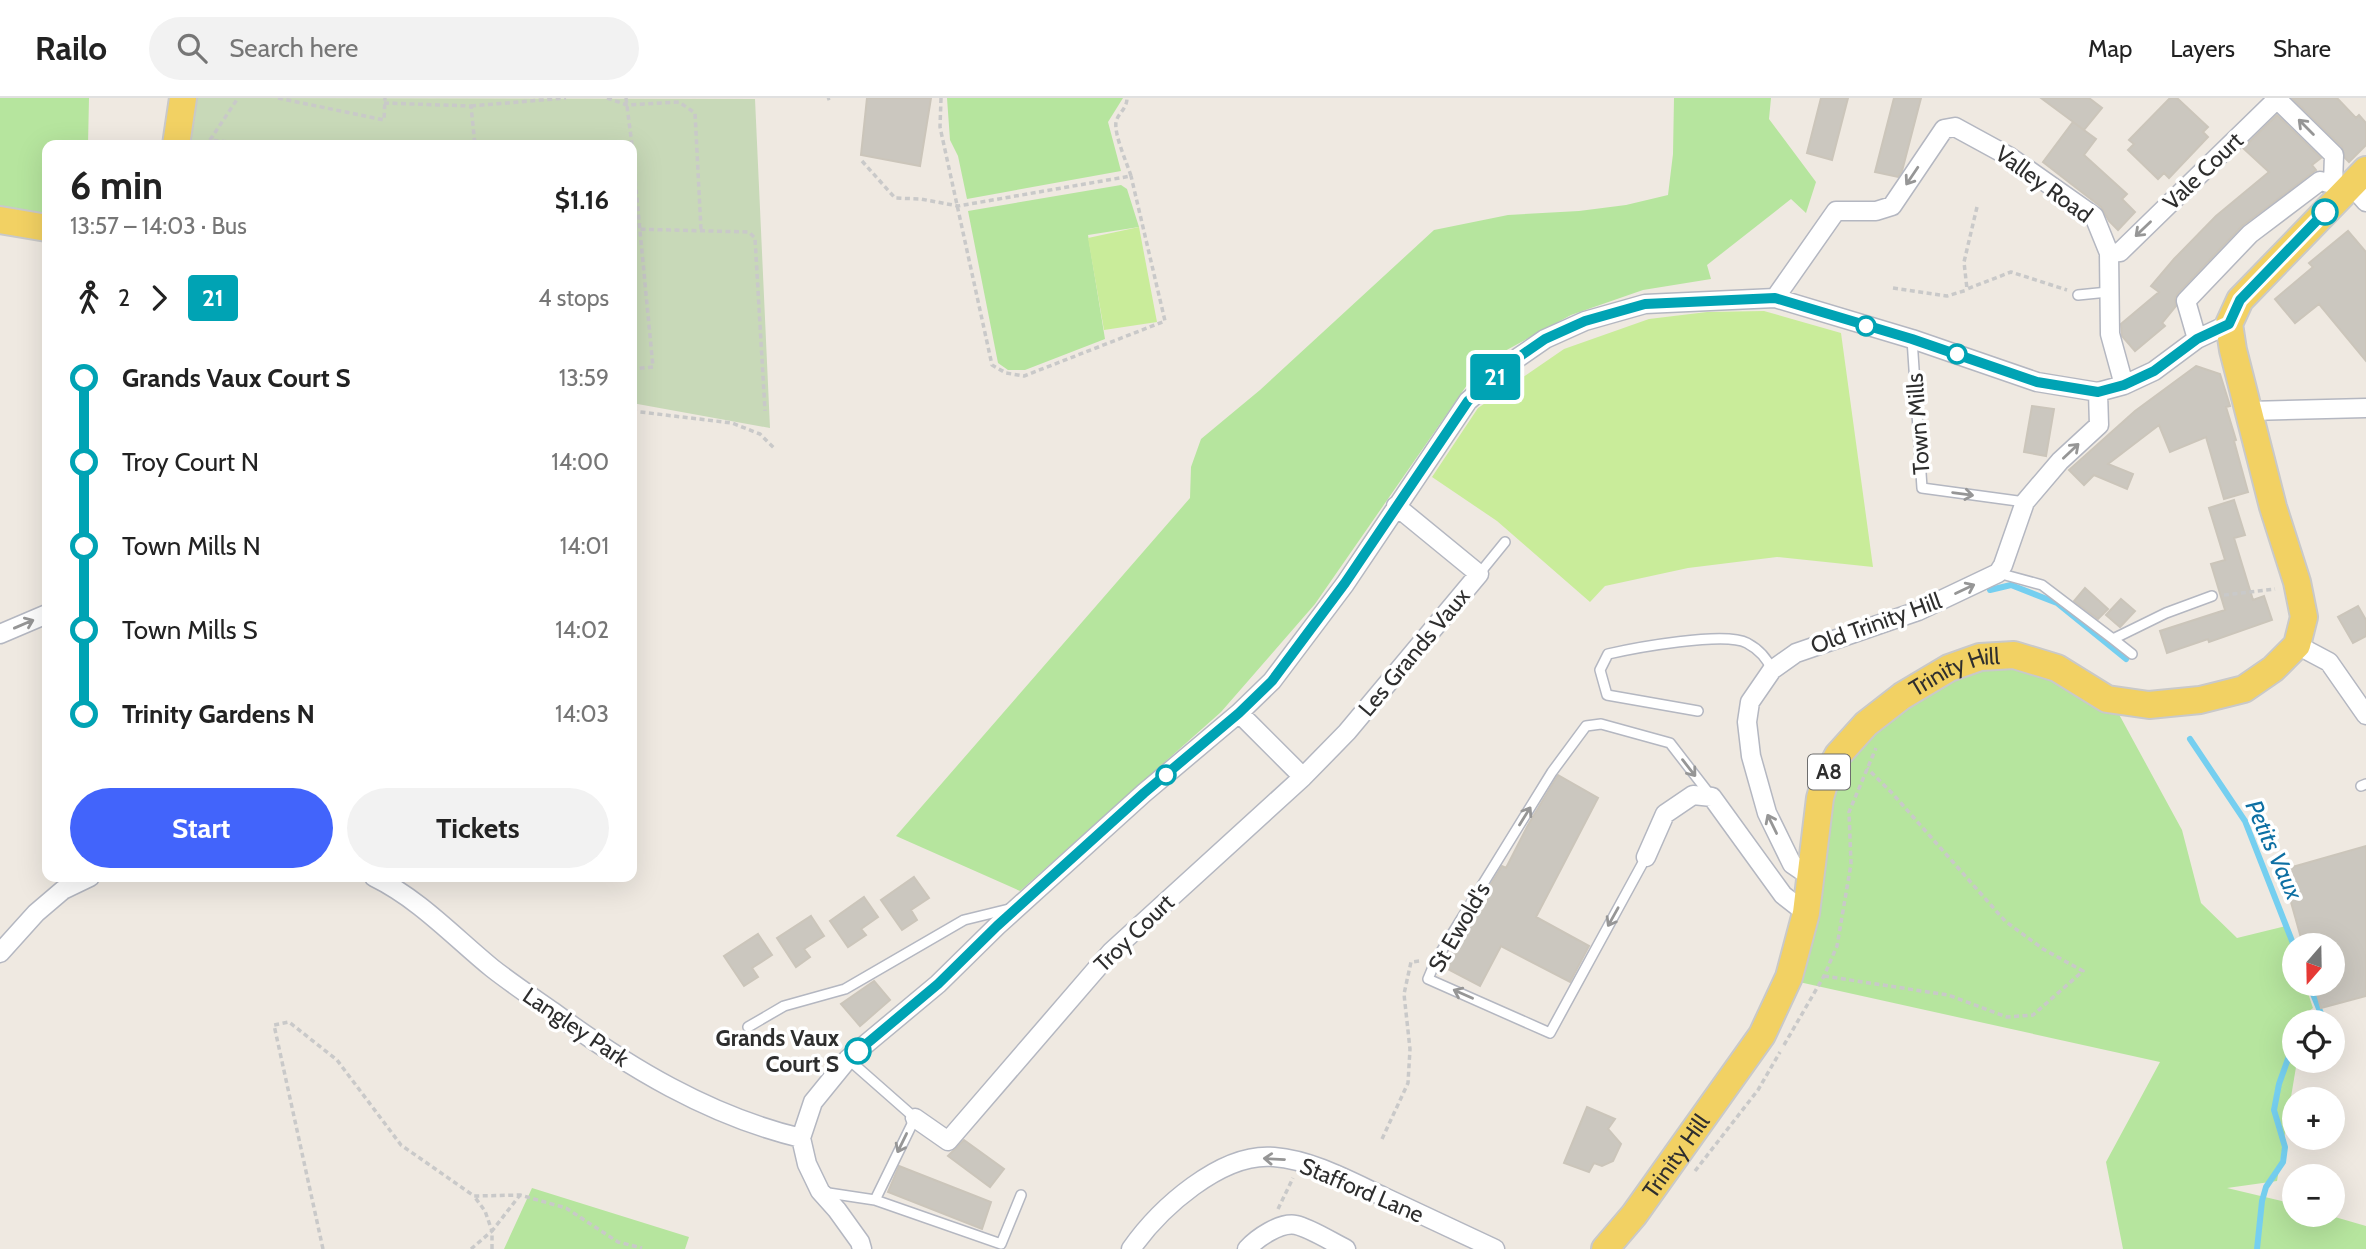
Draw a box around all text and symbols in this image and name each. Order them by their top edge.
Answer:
search box [149,17,639,80]
text: Railo [35,28,107,68]
icon: search [173,29,211,67]
text: Search here [229,32,358,64]
text: Map [2088,34,2132,63]
text: Layers [2170,34,2235,63]
text: Share [2273,34,2331,63]
one-way arrow [2297,119,2314,136]
street label: Vale Court [2157,126,2249,216]
street label: Valley Road [1990,139,2098,229]
text: 6 min [70,162,163,209]
one-way arrow [1905,166,1919,186]
text: $1.16 [555,184,609,216]
unlabelled marker [2312,199,2338,225]
text: 13:57 – 14:03 · Bus [70,212,247,240]
one-way arrow [2135,221,2152,238]
icon: walk [70,279,108,317]
icon: forward [140,279,178,317]
text: 21 [202,283,224,312]
text: 2 [118,284,130,312]
text: 4 stops [538,284,609,312]
unlabelled marker [1856,316,1876,336]
unlabelled marker [1947,344,1967,364]
line badge: 21 [1464,354,1526,400]
text: Grands Vaux Court S [122,362,351,394]
text: 21 [1484,362,1506,391]
text: 13:59 [559,364,609,392]
street label: Town Mills [1900,372,1936,476]
one-way arrow [2062,443,2079,460]
text: Troy Court N [122,446,259,478]
text: 14:00 [551,448,609,476]
one-way arrow [1952,487,1974,500]
text: Town Mills N [122,530,261,562]
text: 14:01 [560,532,609,560]
street label: Les Grands Vaux [1352,582,1476,722]
one-way arrow [1954,582,1975,595]
street label: Old Trinity Hill [1807,586,1946,660]
text: Town Mills S [122,614,258,646]
text: 14:02 [555,616,609,644]
one-way arrow [12,617,34,630]
street label: Trinity Hill [1904,642,2001,702]
text: Trinity Gardens N [122,698,315,730]
text: 14:03 [555,700,609,728]
road number: A8 [1808,754,1850,790]
one-way arrow [1682,758,1697,777]
unlabelled marker [1156,765,1176,785]
button: Start [70,788,333,868]
button: Tickets [347,788,609,868]
water label: Petits Vaux [2240,795,2309,905]
one-way arrow [1517,807,1532,826]
one-way arrow [1765,814,1778,835]
street label: St Ewold's [1422,877,1496,977]
street label: Troy Court [1088,888,1180,978]
one-way arrow [1606,906,1619,927]
north arrow [2282,933,2345,996]
map controls [2282,933,2345,1227]
street label: Langley Park [518,981,635,1073]
one-way arrow [1452,987,1474,1000]
button: locate [2282,1010,2345,1073]
place label: Grands Vaux Court S [716,1024,840,1078]
marker: Grands Vaux Court S [845,1038,871,1064]
button: + [2282,1087,2345,1150]
street label: Trinity Hill [1637,1108,1716,1204]
one-way arrow [895,1132,909,1153]
street label: Stafford Lane [1296,1151,1428,1229]
one-way arrow [1263,1152,1286,1165]
button: − [2282,1164,2345,1227]

